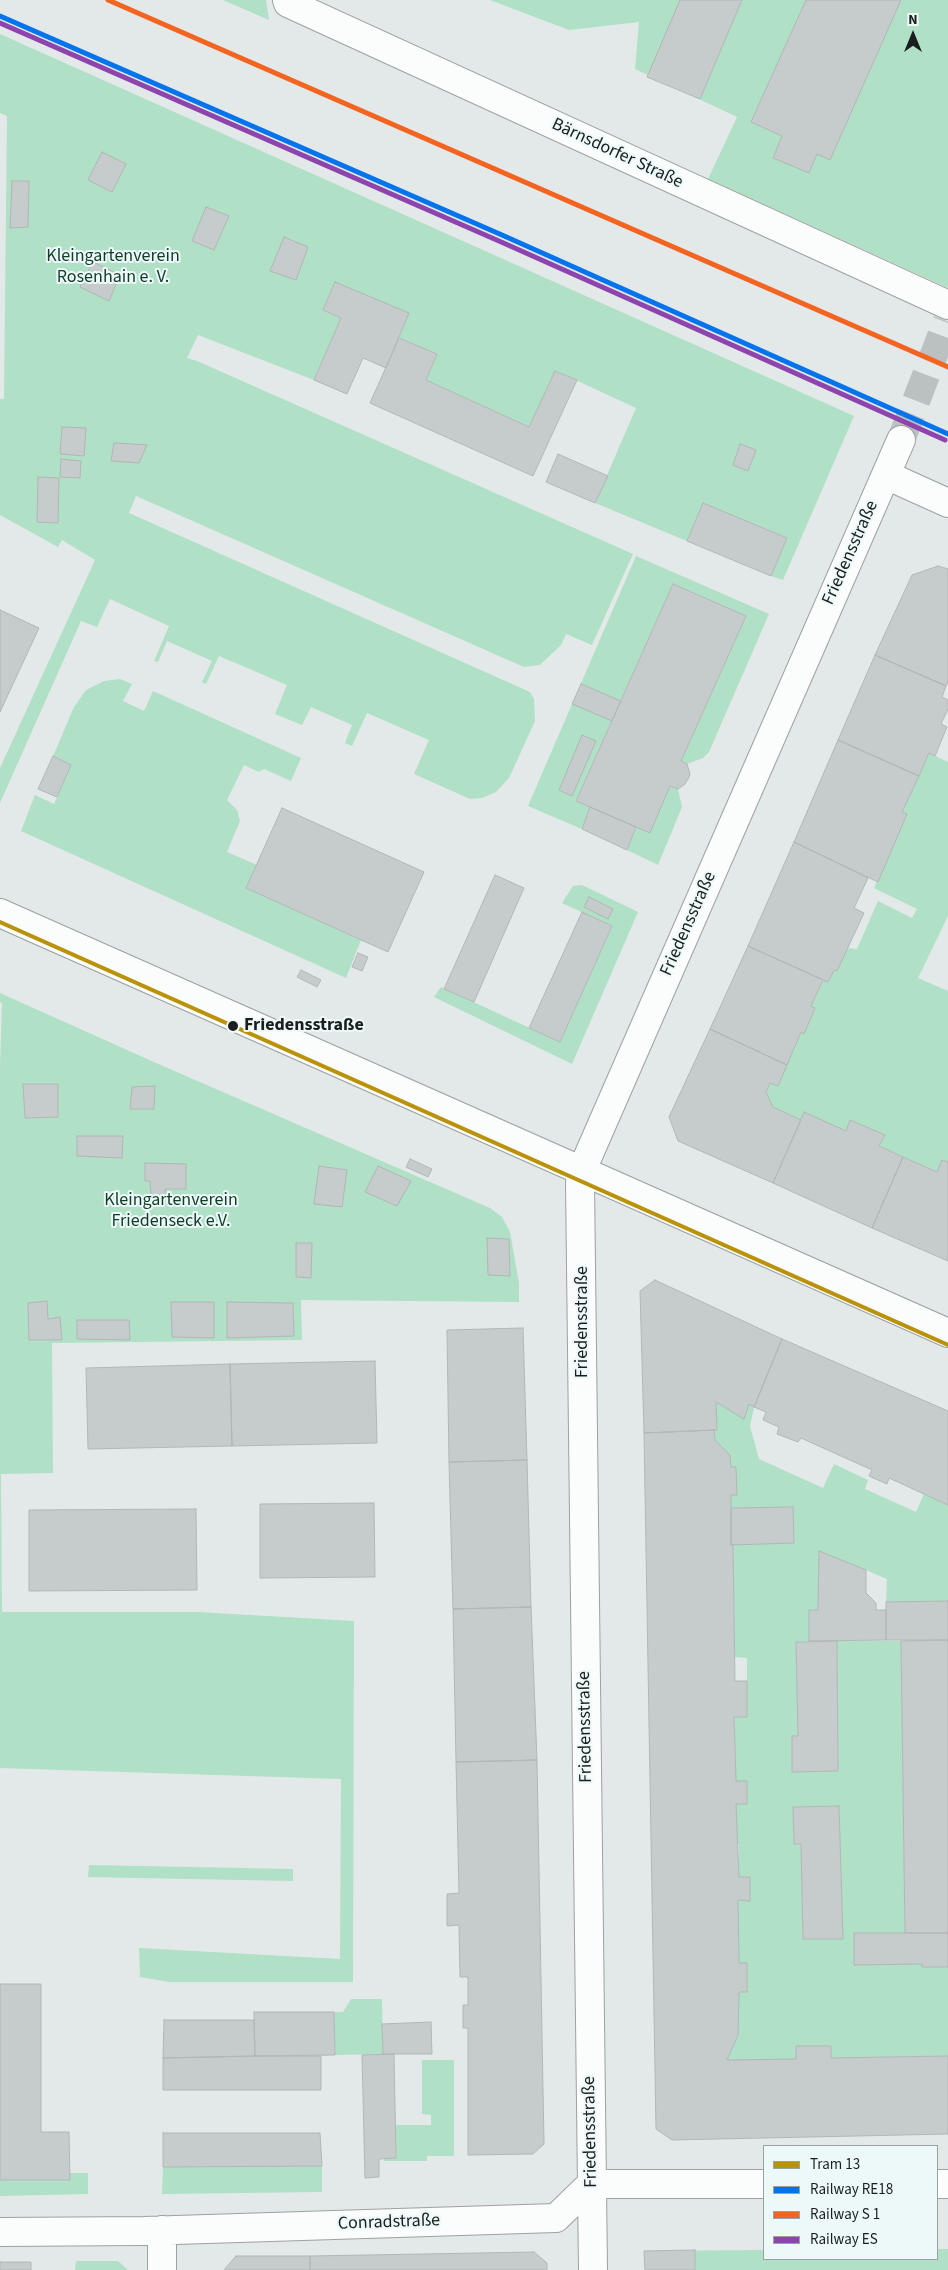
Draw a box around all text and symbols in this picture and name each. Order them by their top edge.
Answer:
north arrow [888,10,938,60]
text: N [908,10,918,30]
street label: Bärnsdorfer Straße [548,114,686,194]
park label: Kleingartenverein Rosenhain e. V. [46,246,180,288]
street label: Friedensstraße [818,497,884,609]
street label: Friedensstraße [656,868,722,980]
place label: Friedensstraße [244,1015,364,1037]
marker: Friedensstraße [226,1019,240,1033]
park label: Kleingartenverein Friedenseck e.V. [104,1190,238,1232]
street label: Friedensstraße [572,1266,594,1378]
street label: Friedensstraße [574,1671,598,1783]
street label: Friedensstraße [579,2076,603,2188]
legend [763,2145,938,2260]
text: Tram 13 [810,2154,860,2175]
text: Railway RE18 [810,2179,893,2200]
text: Railway S 1 [810,2204,880,2225]
street label: Conradstraße [338,2210,440,2236]
text: Railway ES [810,2229,878,2250]

